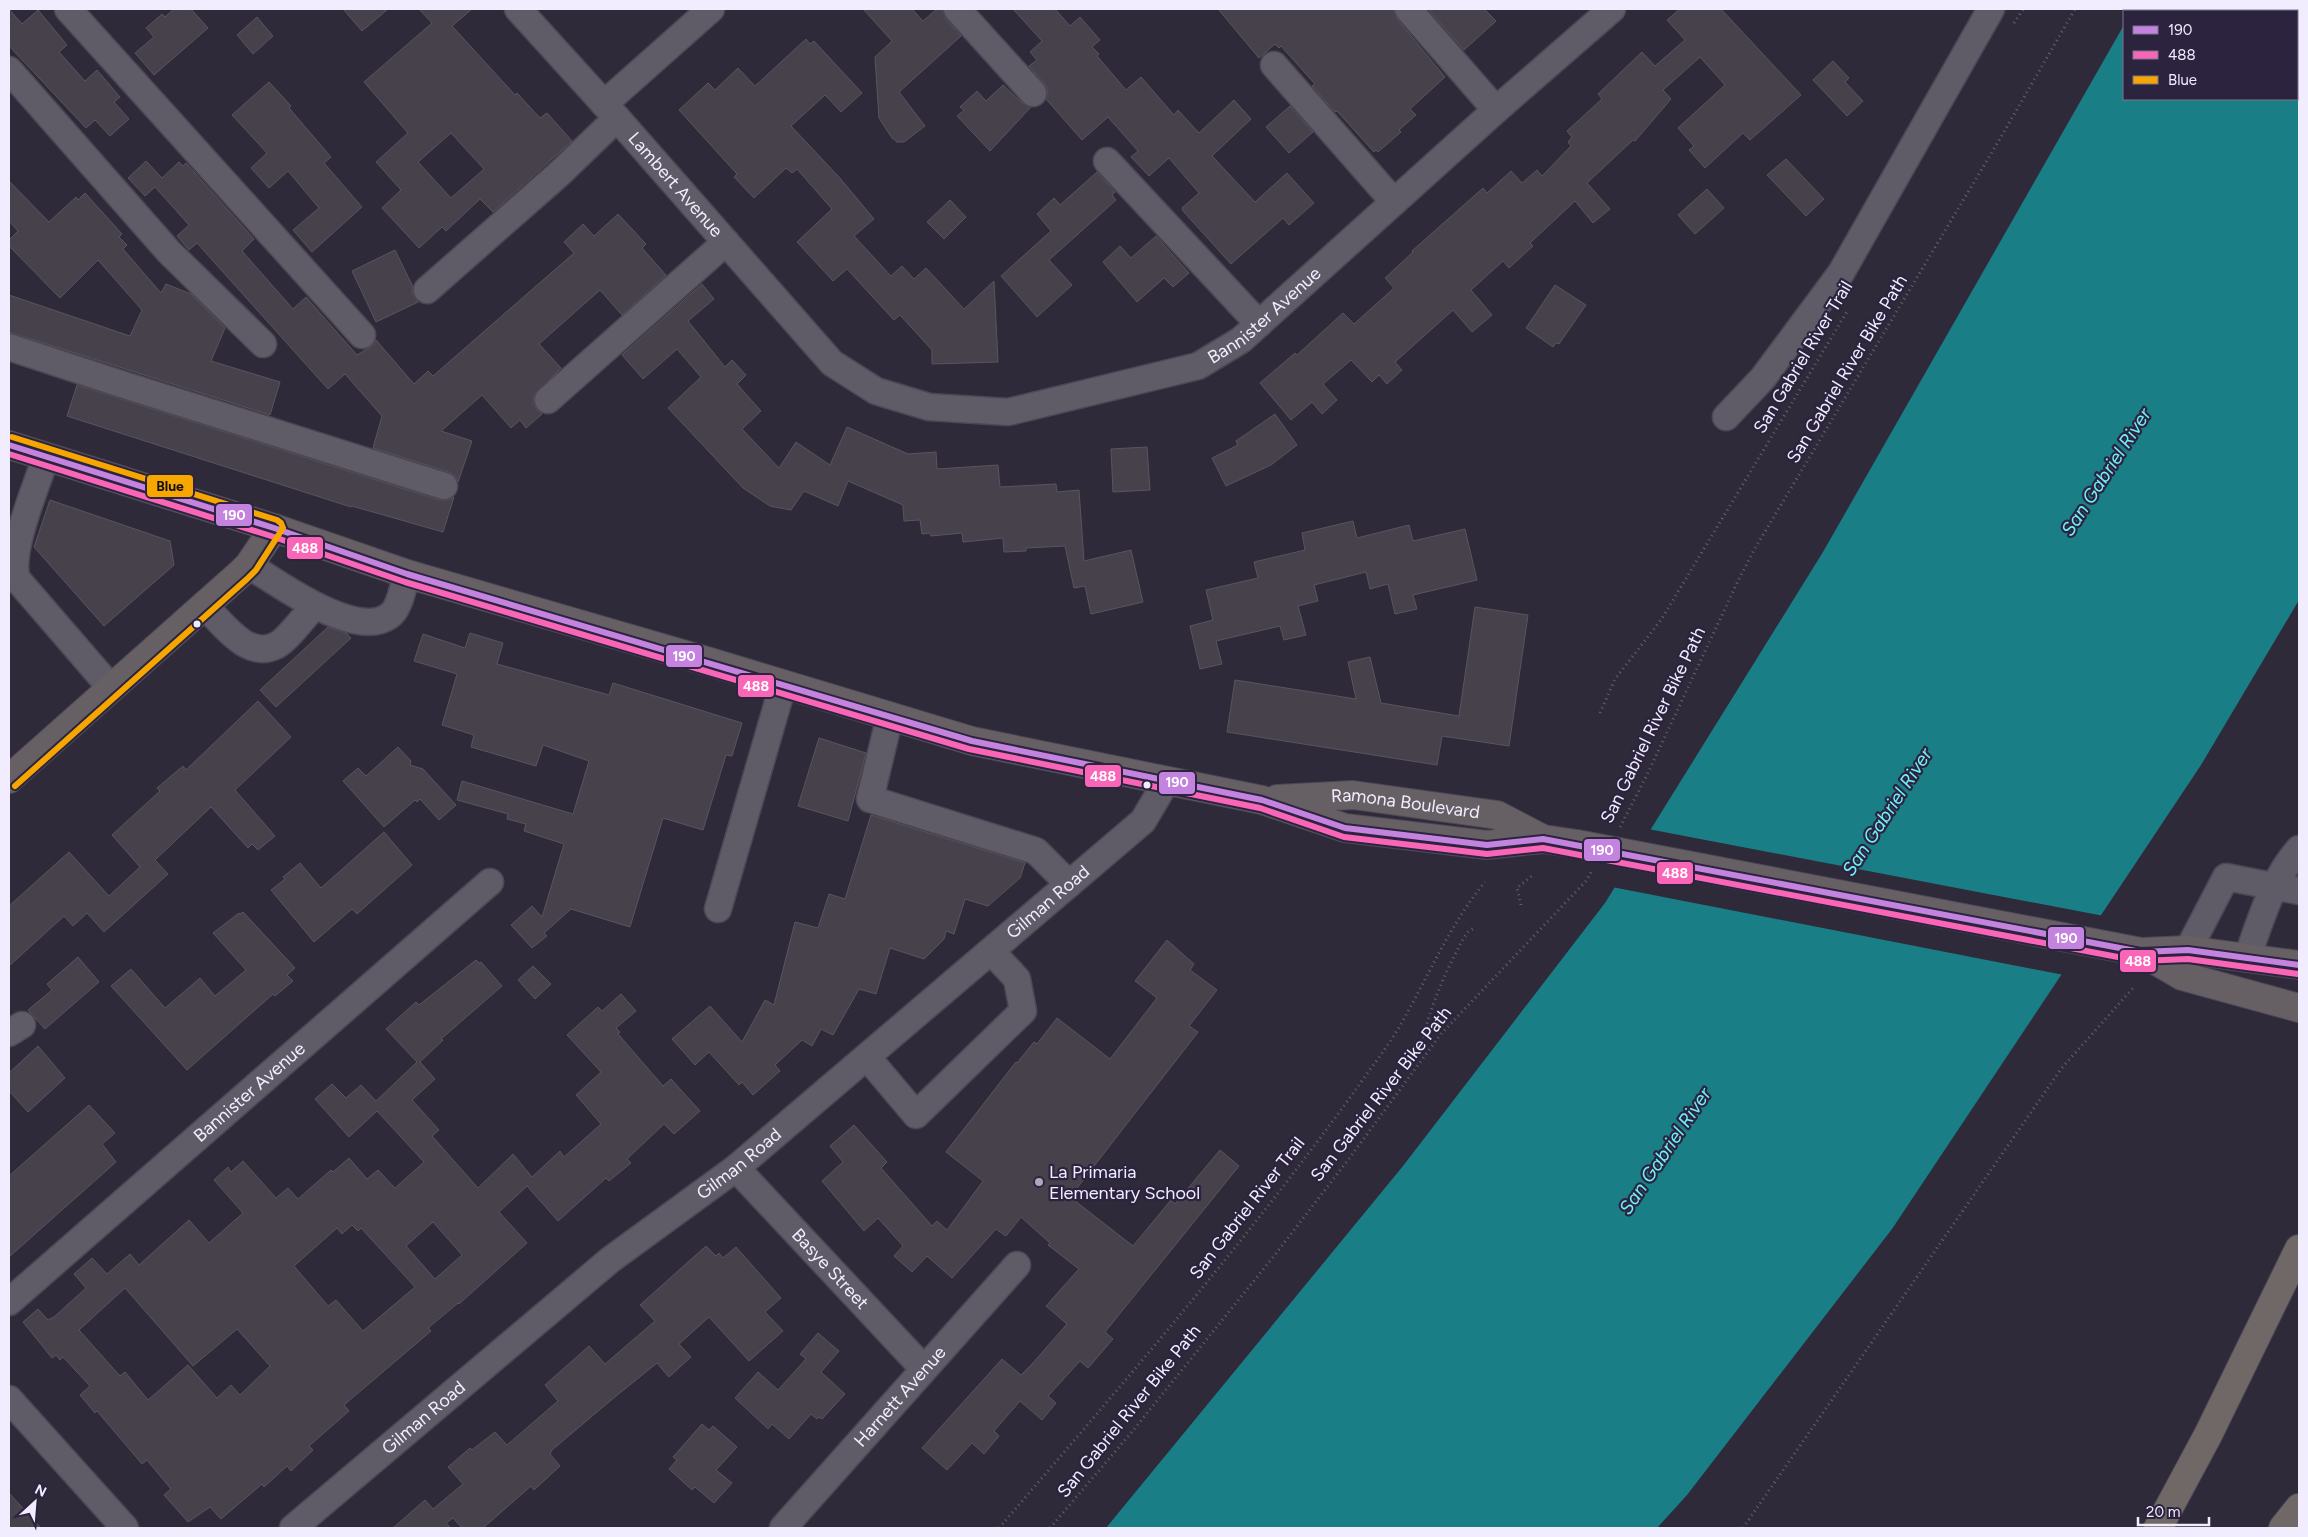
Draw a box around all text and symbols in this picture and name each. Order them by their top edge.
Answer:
legend [2123,10,2298,100]
text: 190 [2168,21,2192,39]
text: 488 [2168,46,2196,64]
text: Blue [2168,71,2197,89]
street label: Lambert Avenue [624,128,728,242]
street label: Bannister Avenue [1204,262,1326,369]
street label: San Gabriel River Bike Path [1782,271,1912,467]
street label: San Gabriel River Trail [1749,277,1857,437]
water label: San Gabriel River [2056,403,2156,540]
line badge: Blue [146,474,194,498]
text: Blue [156,478,184,495]
line badge: 190 [215,503,253,527]
text: 190 [222,507,246,524]
line badge: 488 [286,536,324,560]
text: 488 [292,540,318,557]
unlabelled marker [192,619,202,629]
street label: San Gabriel River Bike Path [1596,623,1710,827]
line badge: 190 [665,644,703,668]
text: 190 [672,648,696,665]
line badge: 488 [737,674,775,698]
text: 488 [743,678,769,695]
water label: San Gabriel River [1837,743,1937,880]
line badge: 488 [1084,764,1122,788]
text: 488 [1090,768,1116,785]
line badge: 190 [1158,771,1196,795]
text: 190 [1165,774,1189,791]
unlabelled marker [1142,780,1152,790]
street label: Ramona Boulevard [1330,784,1481,823]
line badge: 190 [1583,838,1621,862]
text: 190 [1590,842,1614,859]
street label: Gilman Road [1002,861,1094,944]
line badge: 488 [1656,861,1694,885]
text: 488 [1662,865,1688,882]
line badge: 190 [2047,926,2085,950]
text: 190 [2054,930,2078,947]
line badge: 488 [2119,949,2157,973]
text: 488 [2125,953,2151,970]
street label: San Gabriel River Bike Path [1306,1002,1456,1186]
street label: Bannister Avenue [189,1037,310,1147]
water label: San Gabriel River [1614,1083,1716,1219]
street label: Gilman Road [692,1123,786,1204]
street label: San Gabriel River Trail [1185,1133,1309,1283]
place label: La Primaria Elementary School [1049,1161,1200,1204]
marker: La Primaria Elementary School [1033,1176,1045,1188]
street label: Basye Street [787,1224,873,1314]
street label: San Gabriel River Bike Path [1053,1320,1205,1502]
street label: Harnett Avenue [849,1341,951,1452]
street label: Gilman Road [377,1376,470,1459]
north arrow [10,1477,60,1527]
text: N [32,1481,49,1501]
scale bar [2138,1494,2209,1526]
text: 20 m [2146,1503,2180,1521]

